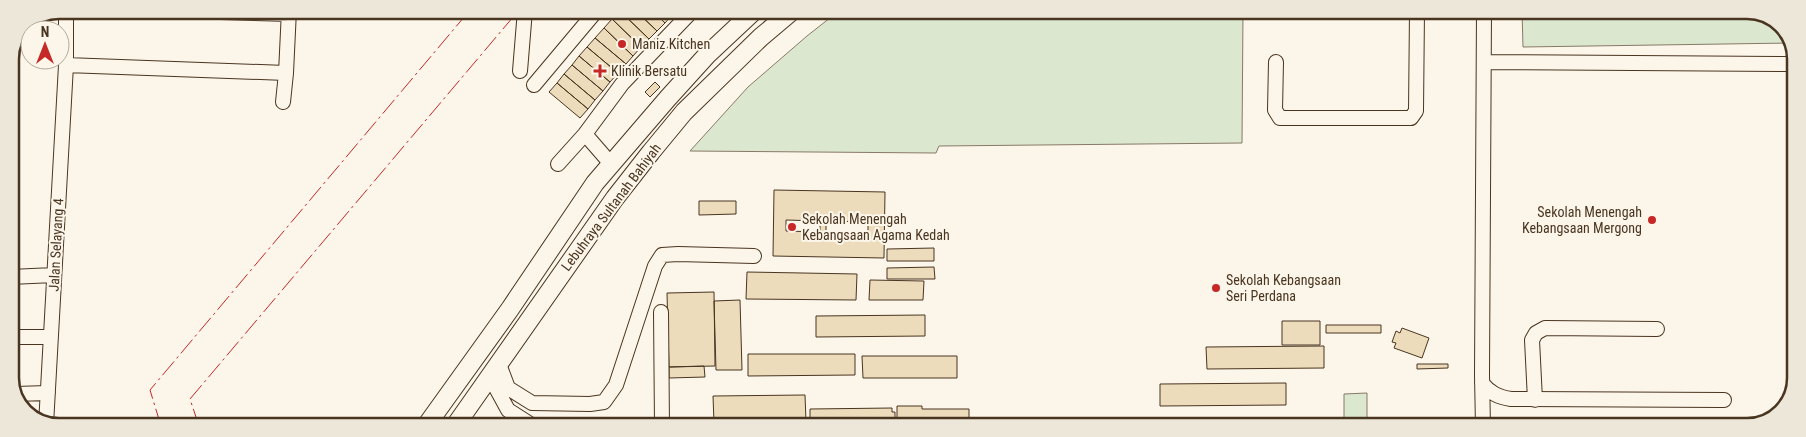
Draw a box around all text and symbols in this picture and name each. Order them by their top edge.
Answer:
north arrow [20,20,70,70]
text: N [41,24,49,40]
place label: Maniz Kitchen [632,36,710,52]
marker: Maniz Kitchen [616,38,628,50]
place label: Klinik Bersatu [611,63,687,79]
marker: Klinik Bersatu [593,64,607,78]
street label: Lebuhraya Sultanah Bahiyah [558,140,664,274]
street label: Jalan Selayang 4 [46,198,66,292]
place label: Sekolah Menengah Kebangsaan Mergong [1522,204,1642,236]
place label: Sekolah Menengah Kebangsaan Agama Kedah [802,211,950,243]
marker: Sekolah Menengah Kebangsaan Mergong [1646,214,1658,226]
marker: Sekolah Menengah Kebangsaan Agama Kedah [786,221,798,233]
place label: Sekolah Kebangsaan Seri Perdana [1226,272,1341,304]
marker: Sekolah Kebangsaan Seri Perdana [1210,282,1222,294]

